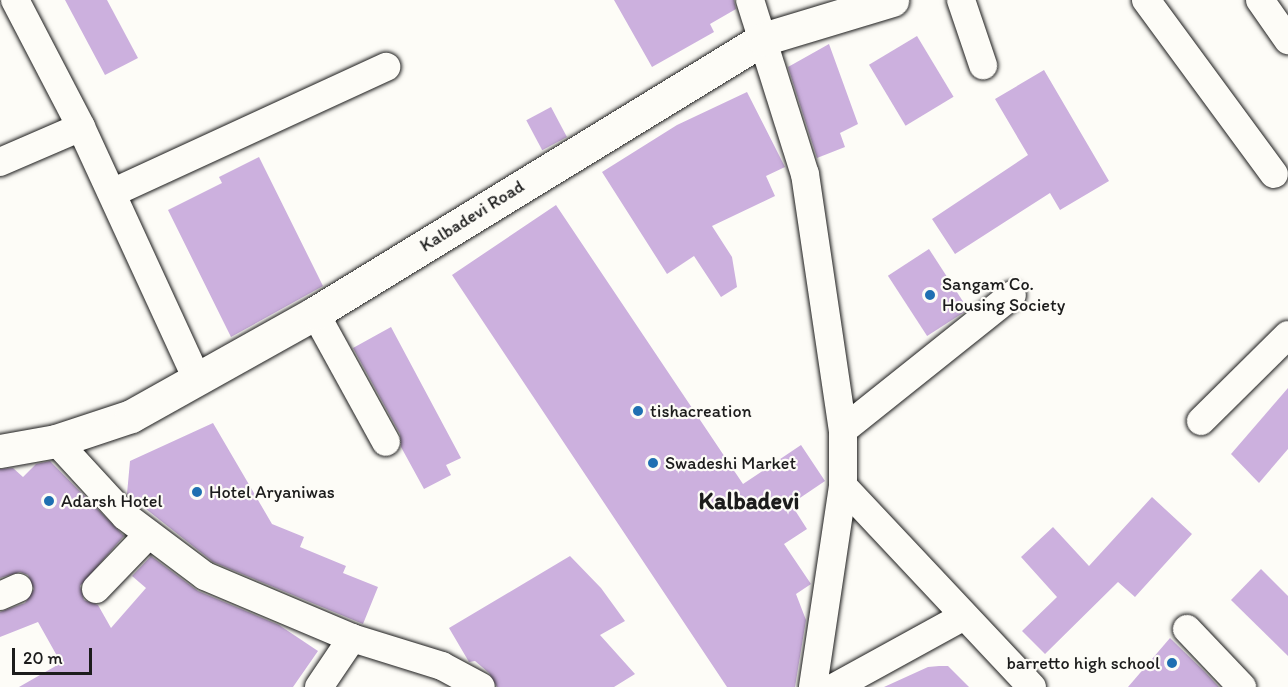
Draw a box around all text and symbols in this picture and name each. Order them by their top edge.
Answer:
street label: Kalbadevi Road [416,175,528,257]
place label: Sangam Co. Housing Society [942,274,1065,316]
marker: Sangam Co. Housing Society [923,288,937,302]
place label: tishacreation [650,400,752,422]
marker: tishacreation [631,404,645,418]
place label: Swadeshi Market [665,452,796,474]
marker: Swadeshi Market [646,456,660,470]
place label: Hotel Aryaniwas [209,481,336,503]
marker: Hotel Aryaniwas [190,485,204,499]
district label: Kalbadevi [699,487,799,515]
place label: Adarsh Hotel [61,490,162,512]
marker: Adarsh Hotel [42,494,56,508]
scale bar [15,636,94,674]
text: 20 m [23,647,63,669]
place label: barretto high school [1006,652,1160,674]
marker: barretto high school [1165,656,1179,670]

